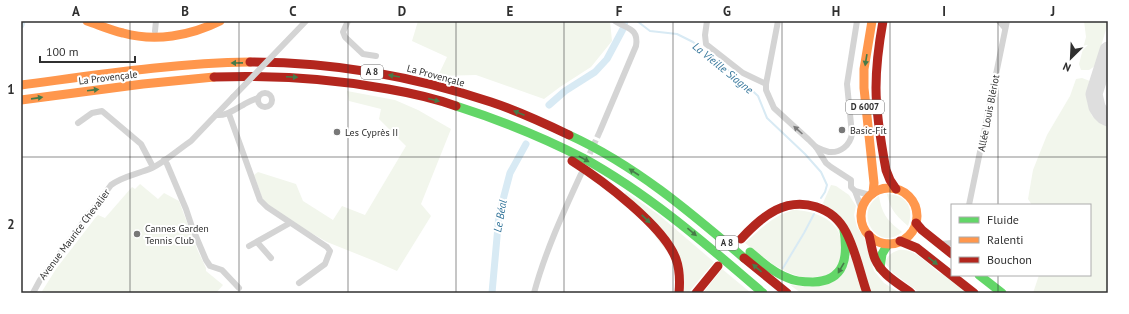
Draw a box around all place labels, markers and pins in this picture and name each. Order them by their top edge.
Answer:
place label: Basic-Fit [850,124,887,137]
marker: Basic-Fit [837,125,847,135]
place label: Les Cyprès II [345,126,398,139]
marker: Les Cyprès II [332,127,342,137]
place label: Cannes Garden Tennis Club [145,222,209,247]
marker: Cannes Garden Tennis Club [132,229,142,239]

